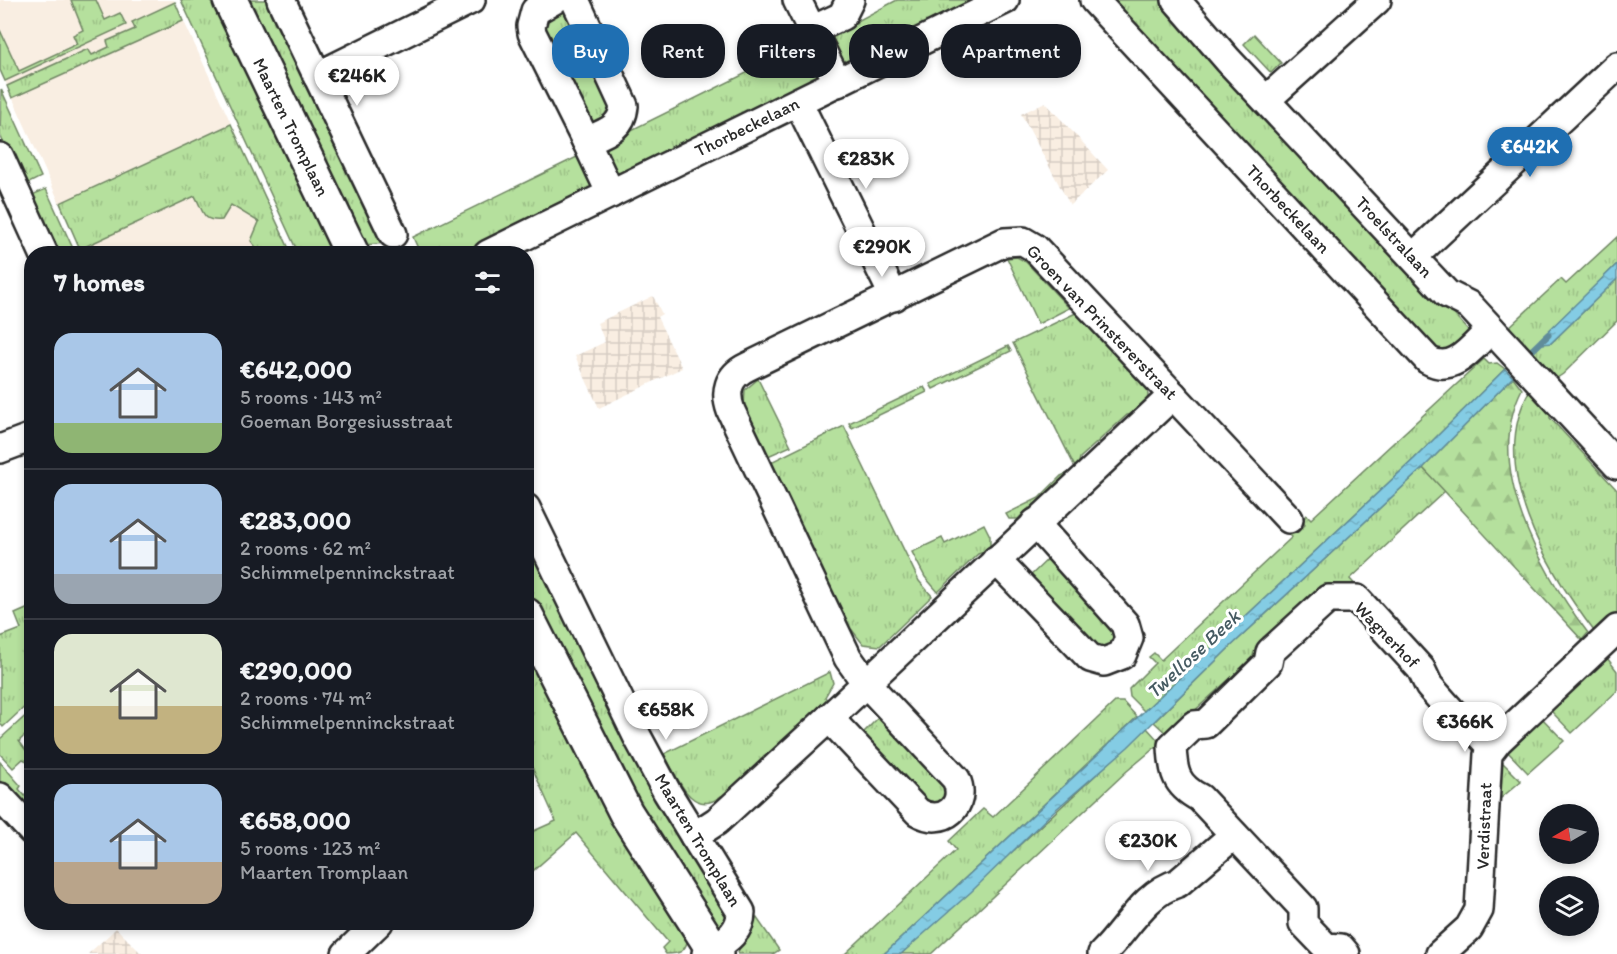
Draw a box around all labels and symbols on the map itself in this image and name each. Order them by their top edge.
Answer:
street label: Maarten Tromplaan [248,54,334,200]
pin: €246K [315,56,399,107]
street label: Thorbeckelaan [691,92,803,162]
pin: €642K [1488,127,1572,178]
pin: €283K [824,139,908,190]
street label: Thorbeckelaan [1241,160,1335,258]
street label: Troelstralaan [1351,192,1437,282]
pin: €290K [840,227,924,278]
street label: Groen van Prinstererstraat [1022,240,1182,405]
street label: Wagnerhof [1350,597,1424,673]
water label: Twellose Beek [1141,603,1246,703]
pin: €658K [624,690,708,741]
pin: €366K [1423,702,1507,753]
street label: Maarten Tromplaan [650,770,747,911]
street label: Verdistraat [1471,782,1497,870]
north arrow [1539,804,1599,864]
pin: €230K [1106,821,1190,872]

